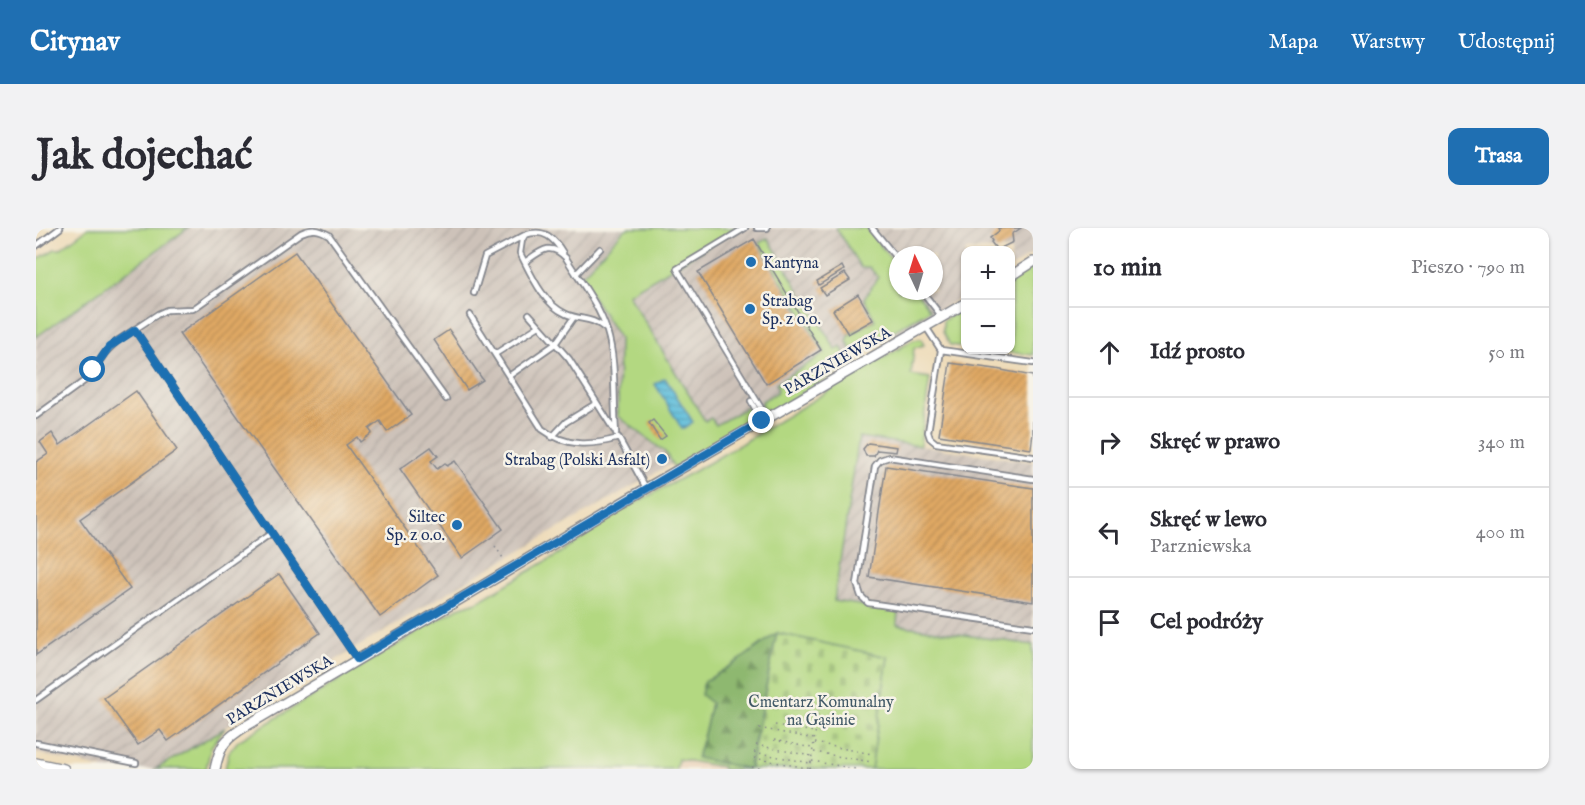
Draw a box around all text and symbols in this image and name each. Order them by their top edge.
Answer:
text: Citynav [30,25,120,60]
text: Mapa [1268,29,1318,56]
text: Warstwy [1351,29,1425,56]
text: Udostępnij [1458,29,1555,56]
button: Trasa [1448,128,1549,185]
text: Jak dojechać [36,130,253,183]
north arrow [889,246,943,300]
map controls [961,246,1015,354]
button: + [961,246,1015,300]
text: 10 min [1093,251,1162,284]
place label: Kantyna [763,254,819,274]
marker: Kantyna [744,255,758,269]
text: Pieszo · 790 m [1411,255,1525,280]
place label: Strabag Sp. z o.o. [762,292,821,330]
button: − [961,300,1015,354]
marker: Strabag Sp. z o.o. [743,302,757,316]
street label: PARZNIEWSKA [781,322,896,401]
icon: ahead [1093,336,1126,369]
text: Idź prosto [1150,338,1245,366]
text: 50 m [1488,340,1525,365]
route start [79,356,105,382]
route end [748,407,774,433]
icon: right [1093,426,1126,459]
text: Skręć w prawo [1150,428,1280,456]
text: 340 m [1478,430,1525,455]
place label: Strabag (Polski Asfalt) [505,451,650,471]
marker: Strabag (Polski Asfalt) [655,452,669,466]
text: Skręć w lewo [1150,506,1267,534]
place label: Siltec Sp. z o.o. [386,508,445,546]
icon: left [1093,516,1126,549]
marker: Siltec Sp. z o.o. [450,518,464,532]
text: 400 m [1476,520,1525,545]
text: Parzniewska [1150,534,1251,559]
icon: arrive [1093,606,1126,639]
text: Cel podróży [1150,608,1263,636]
street label: PARZNIEWSKA [223,651,338,730]
park label: Cmentarz Komunalny na Gąsinie [748,693,894,731]

